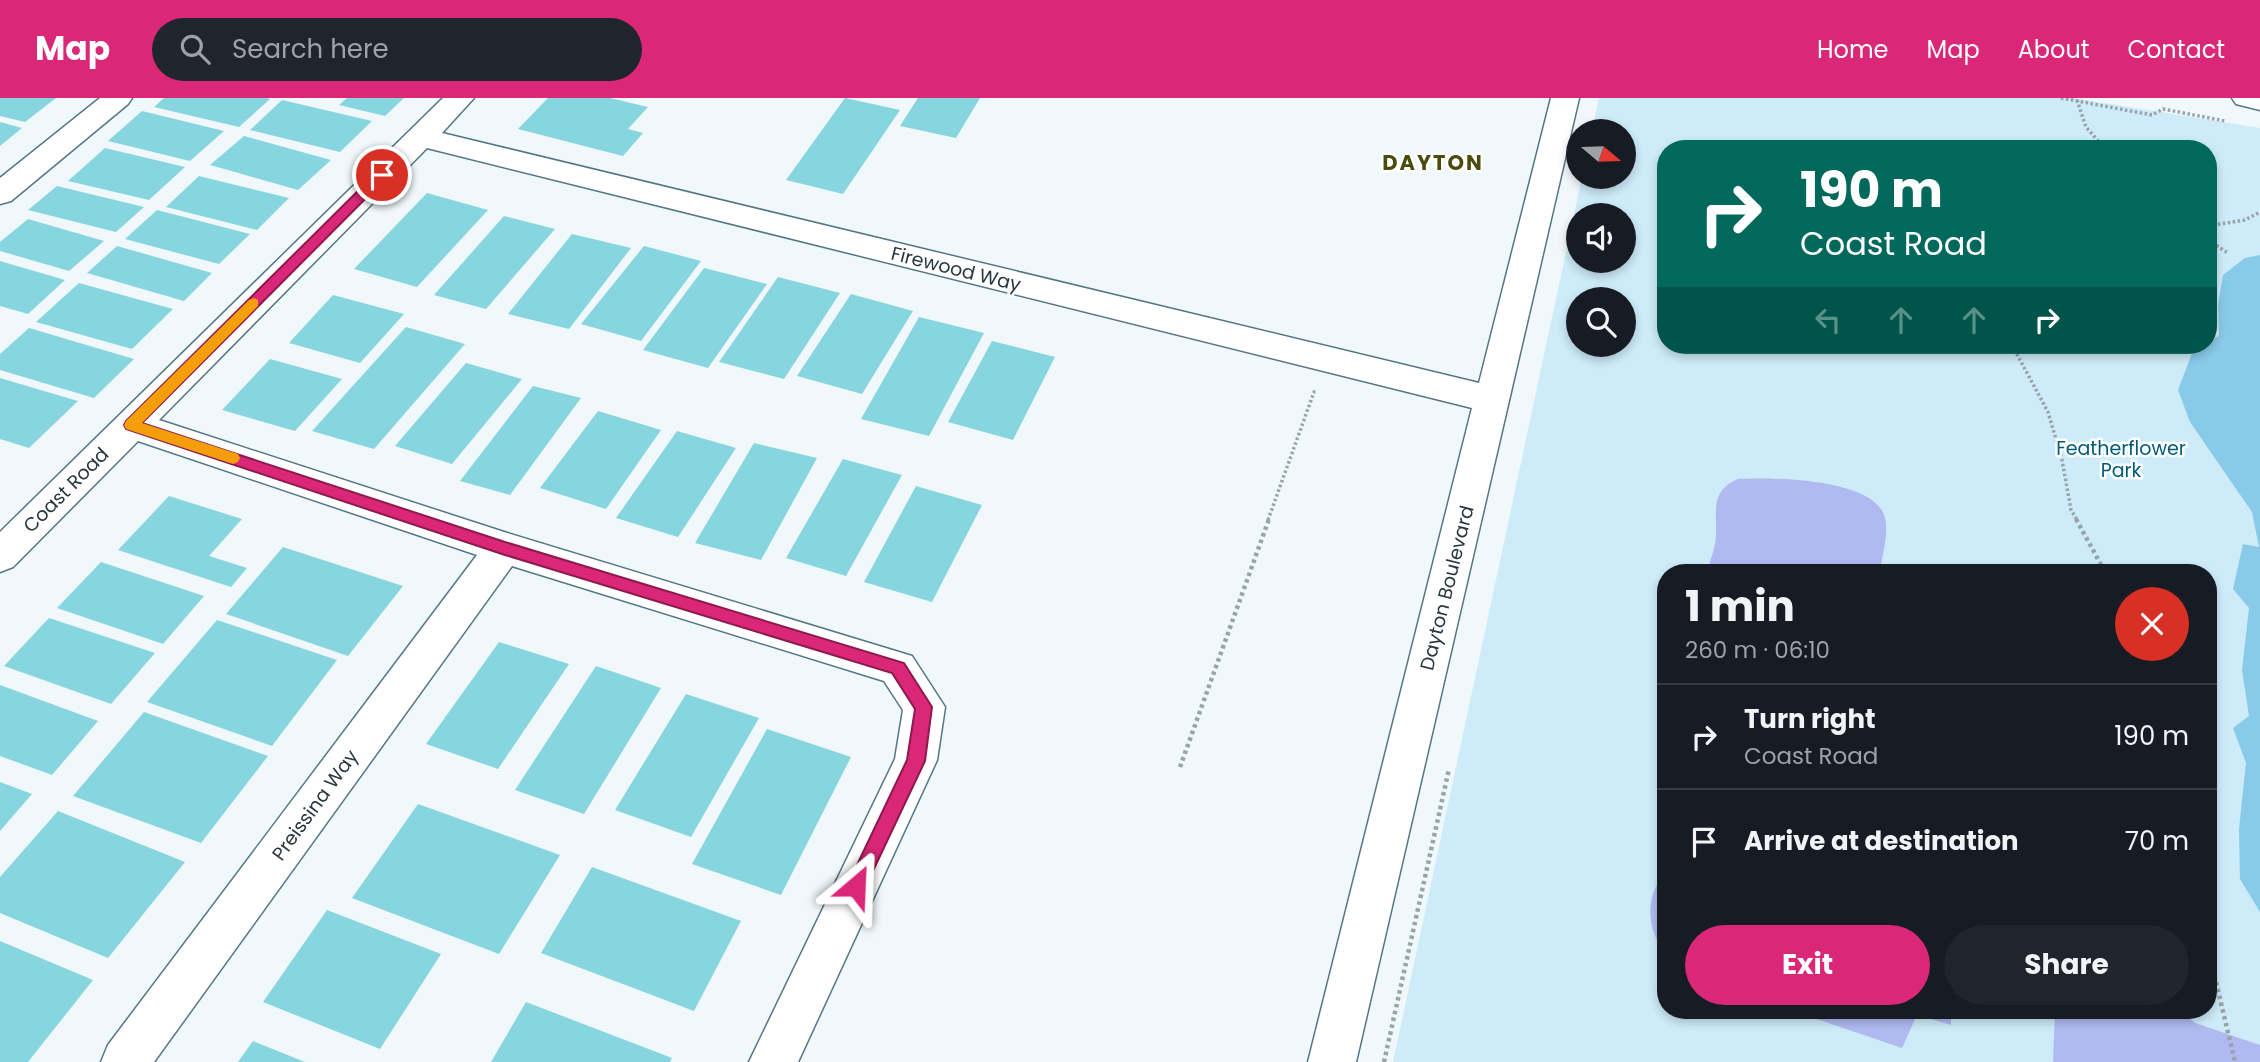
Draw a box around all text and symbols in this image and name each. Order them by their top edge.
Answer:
search box [152,18,642,81]
text: Map [35,25,110,72]
icon: search [176,30,214,68]
text: Search here [232,31,389,67]
text: Home [1817,33,1889,66]
text: Map [1927,33,1980,66]
text: About [2018,33,2089,66]
text: Contact [2127,33,2225,66]
north arrow [1566,119,1636,189]
map controls [1566,119,1636,357]
pin [352,145,412,205]
district label: DAYTON [1382,148,1484,177]
icon: arrive [363,156,401,194]
text: 190 m [1800,156,1943,224]
icon: right [1685,168,1776,259]
button: sound [1566,203,1636,273]
text: Coast Road [1800,221,1987,266]
street label: Firewood Way [888,240,1024,298]
button: search [1566,287,1636,357]
icon: left [1809,301,1847,339]
icon: ahead [1882,301,1920,339]
icon: ahead [1955,301,1993,339]
icon: right [2028,301,2066,339]
park label: Featherflower Park [2056,435,2186,484]
street label: Coast Road [17,441,115,539]
street label: Dayton Boulevard [1413,503,1481,673]
text: 1 min [1685,577,1795,636]
button: close [2115,587,2189,661]
text: 260 m · 06:10 [1685,634,1830,666]
text: Turn right [1744,701,1876,737]
icon: right [1685,718,1723,756]
text: 190 m [2114,718,2189,754]
text: Coast Road [1744,740,1878,772]
street label: Preissina Way [266,744,365,866]
icon: arrive [1685,823,1723,861]
text: Arrive at destination [1744,823,2019,859]
text: 70 m [2125,823,2189,859]
position arrow [819,849,893,923]
button: Exit [1685,925,1930,1005]
button: Share [1944,925,2189,1005]

